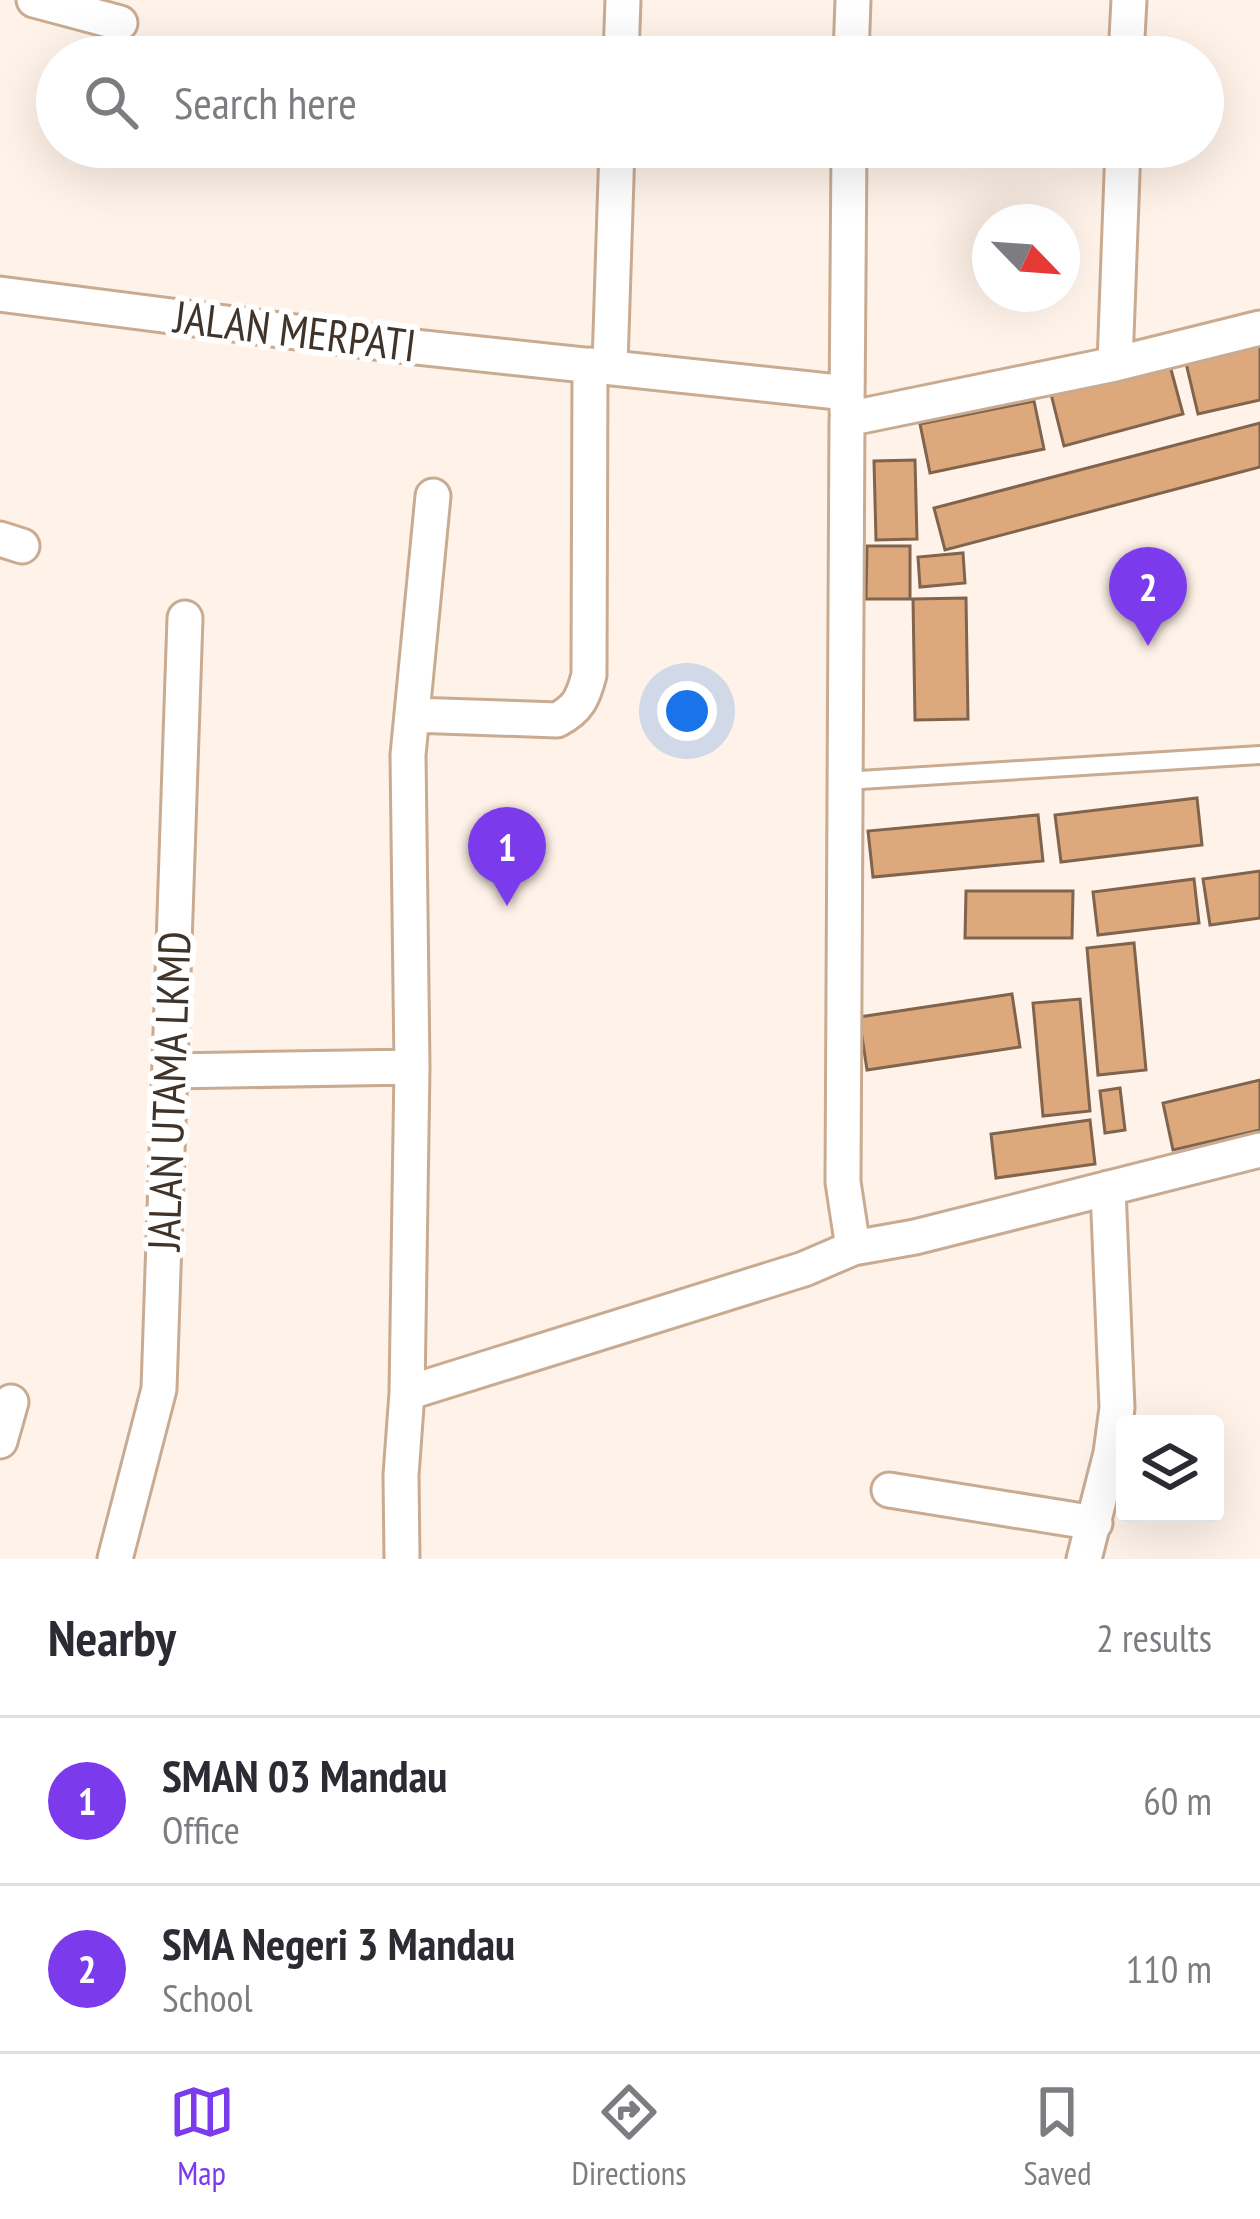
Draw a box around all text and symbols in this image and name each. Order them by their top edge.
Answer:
search box [36,36,1224,168]
icon: search [78,69,144,135]
text: Search here [174,73,357,131]
north arrow [972,204,1080,312]
street label: JALAN MERPATI [169,286,419,374]
pin: 2 [1109,547,1187,646]
your location [657,681,717,741]
pin: 1 [468,807,546,906]
street label: JALAN UTAMA LKMD [133,930,203,1254]
map controls [1116,1415,1224,1523]
button: layers [1116,1415,1224,1523]
text: Nearby [48,1604,176,1670]
text: 2 results [1096,1612,1212,1663]
text: SMAN 03 Mandau [162,1746,447,1804]
text: 1 [78,1775,96,1826]
text: 60 m [1143,1775,1212,1826]
text: Office [162,1804,240,1855]
text: SMA Negeri 3 Mandau [162,1914,515,1972]
text: 2 [78,1943,96,1994]
text: 110 m [1126,1943,1212,1994]
text: School [162,1972,253,2023]
tab: Map [169,2079,235,2194]
tab: Directions [572,2079,686,2194]
tab: Saved [1023,2079,1091,2194]

